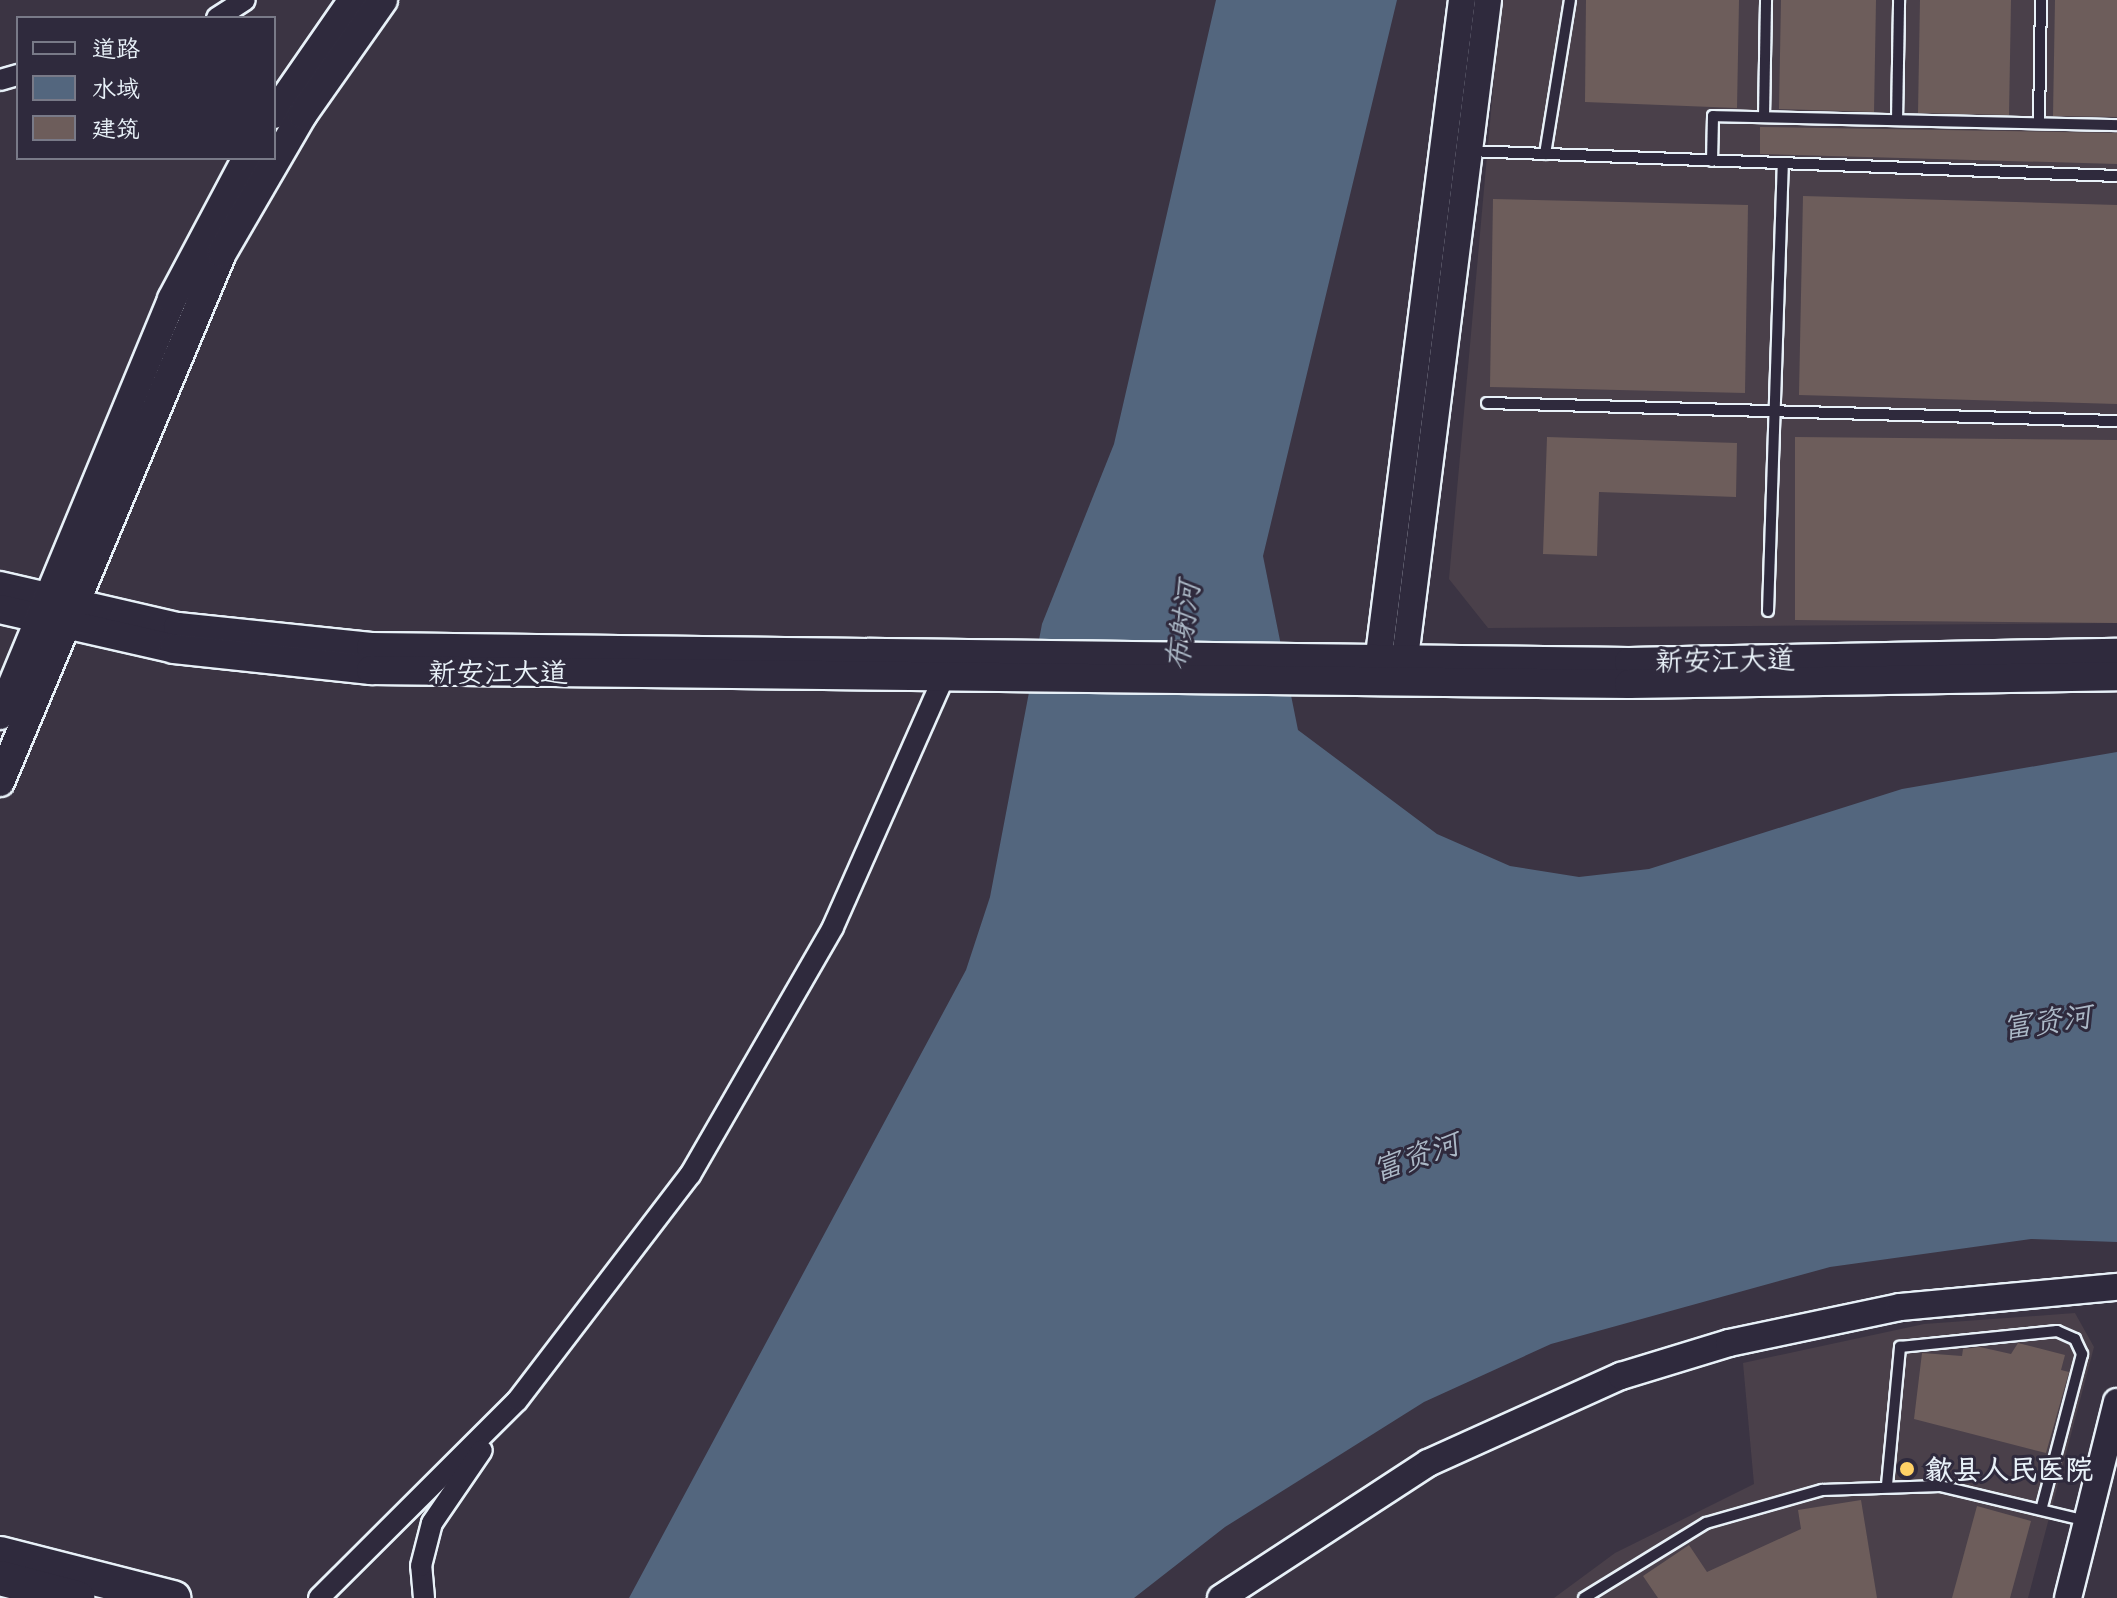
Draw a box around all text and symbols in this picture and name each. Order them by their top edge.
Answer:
legend [16,16,276,160]
text: 道路 [92,34,140,63]
text: 水域 [92,74,140,103]
text: 建筑 [92,114,140,143]
water label: 布射河 [1159,579,1207,673]
street label: 新安江大道 [1655,642,1795,678]
street label: 新安江大道 [428,655,568,689]
water label: 富资河 [2000,998,2094,1046]
water label: 富资河 [1368,1125,1464,1189]
place label: 歙县人民医院 [1925,1452,2093,1486]
marker: 歙县人民医院 [1896,1458,1918,1480]

